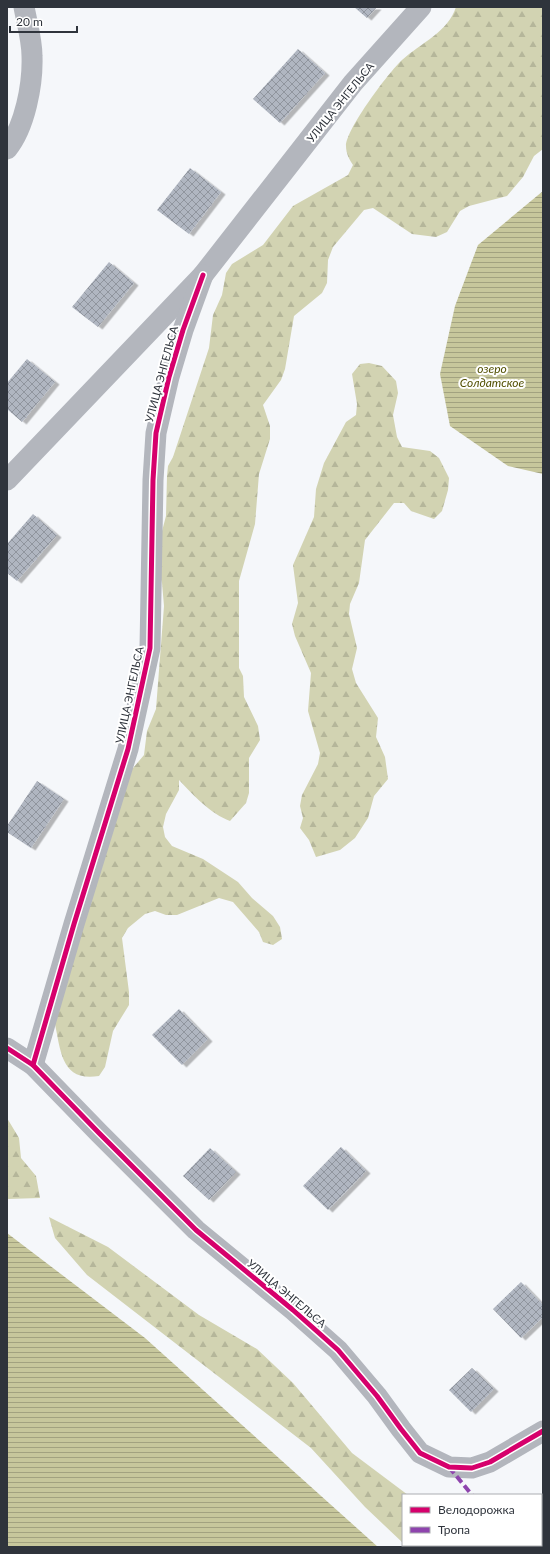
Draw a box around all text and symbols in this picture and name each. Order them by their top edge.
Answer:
scale bar [10,8,77,34]
text: 20 m [16,14,43,29]
street label: УЛИЦА ЭНГЕЛЬСА [304,59,377,145]
street label: УЛИЦА ЭНГЕЛЬСА [142,324,180,423]
water label: озеро Солдатское [460,361,525,390]
street label: УЛИЦА ЭНГЕЛЬСА [112,645,146,745]
street label: УЛИЦА ЭНГЕЛЬСА [245,1256,330,1330]
legend [402,1494,542,1546]
text: Велодорожка [438,1502,515,1517]
text: Тропа [438,1522,470,1537]

